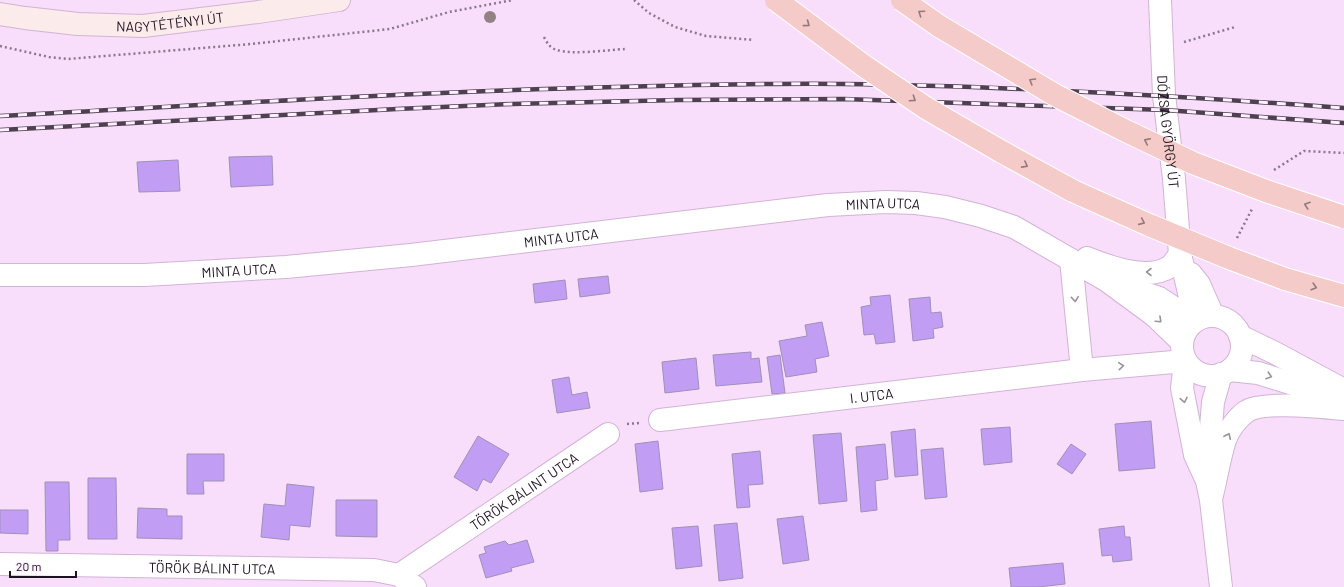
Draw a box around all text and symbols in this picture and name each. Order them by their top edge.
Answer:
street label: NAGYTÉTÉNYI ÚT [116,8,225,34]
one-way arrow [918,10,925,18]
one-way arrow [803,19,810,26]
street label: DÓZSA GYÖRGY ÚT [1155,75,1183,189]
one-way arrow [1029,79,1036,86]
one-way arrow [909,94,916,102]
one-way arrow [1144,138,1152,146]
one-way arrow [1021,160,1029,167]
street label: MINTA UTCA [845,193,922,213]
one-way arrow [1304,201,1311,209]
one-way arrow [1138,217,1145,225]
street label: MINTA UTCA [523,224,600,250]
street label: MINTA UTCA [201,259,277,280]
one-way arrow [1146,268,1152,276]
one-way arrow [1311,282,1318,291]
one-way arrow [1070,296,1079,302]
one-way arrow [1154,315,1162,323]
one-way arrow [1118,362,1124,371]
one-way arrow [1265,371,1272,380]
street label: I. UTCA [849,384,895,406]
one-way arrow [1180,397,1188,403]
one-way arrow [1223,433,1231,440]
street label: TÖRÖK BÁLINT UTCA [466,448,581,533]
scale bar [10,553,76,579]
street label: TÖRÖK BÁLINT UTCA [148,558,276,577]
text: 20 m [16,559,42,573]

